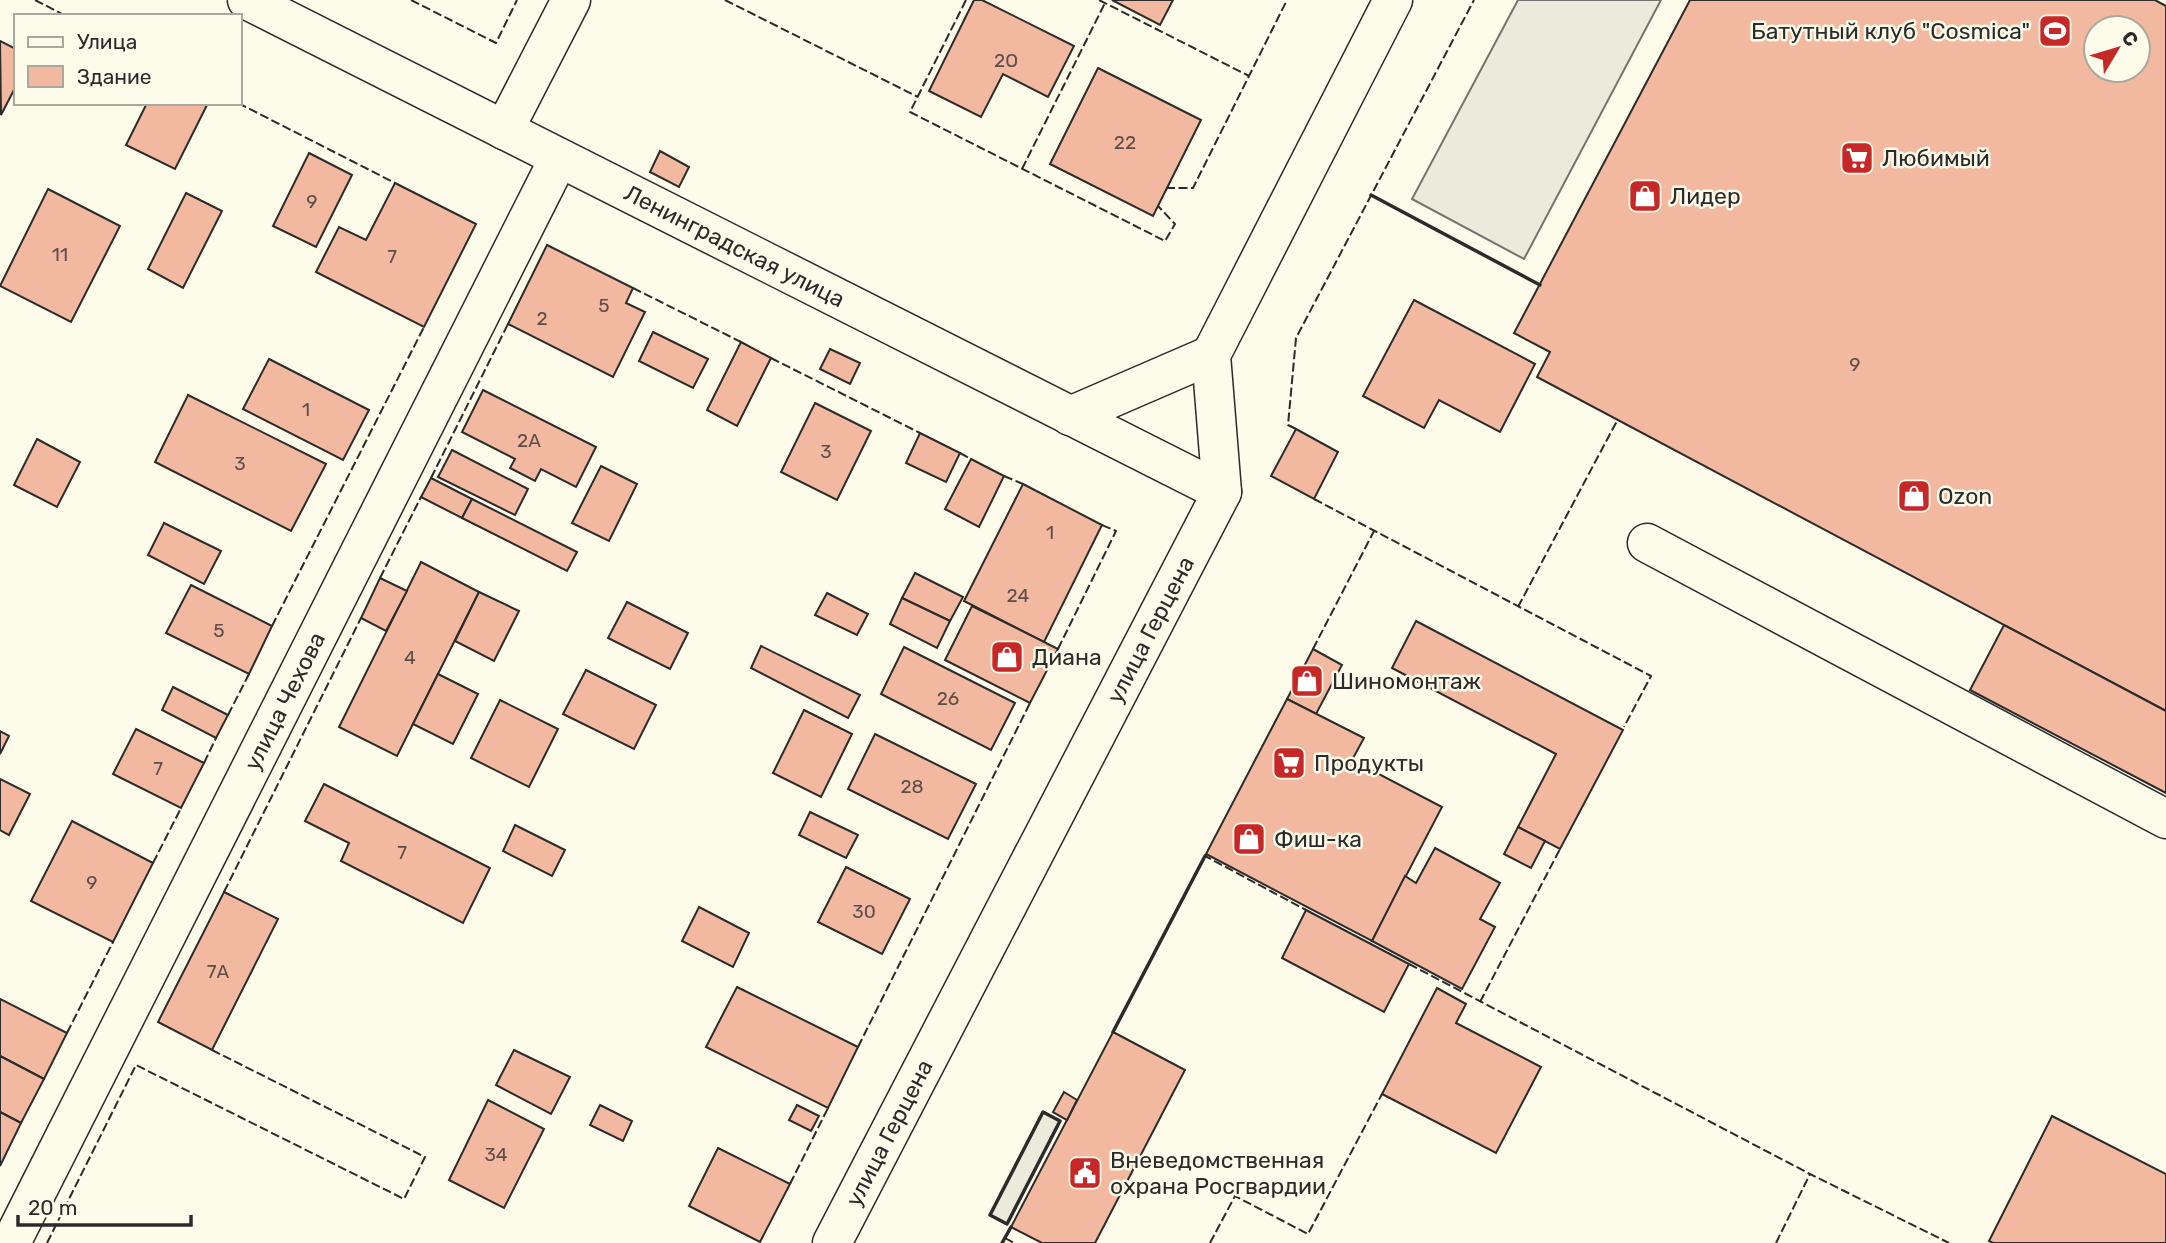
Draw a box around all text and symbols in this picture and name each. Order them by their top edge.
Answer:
sports icon: Батутный клуб "Cosmica" [2036,12,2074,50]
legend [14,14,242,105]
north arrow [2082,14,2152,84]
place label: Батутный клуб "Cosmica" [1751,17,2030,45]
text: С [2117,27,2143,51]
text: Улица [77,29,137,54]
house number: 2О [994,49,1018,72]
text: Здание [77,64,152,89]
house number: 22 [1114,131,1136,154]
supermarket icon: Любимый [1838,139,1876,177]
place label: Любимый [1882,144,1990,172]
shop icon: Лидер [1626,177,1664,215]
street label: Ленинградская улица [620,179,849,313]
place label: Лидер [1670,182,1741,210]
house number: 9 [306,190,318,213]
house number: 11 [52,243,68,266]
house number: 7 [387,245,397,268]
house number: 5 [598,294,610,317]
house number: 2 [536,307,548,330]
house number: 9 [1849,353,1861,376]
house number: 1 [302,398,310,421]
house number: 2А [517,429,541,452]
house number: 3 [820,440,832,463]
house number: 3 [234,452,246,475]
shop icon: Ozon [1895,477,1933,515]
place label: Ozon [1938,482,1992,510]
house number: 1 [1046,521,1054,544]
street label: улица Герцена [1101,552,1200,708]
house number: 24 [1007,584,1030,607]
house number: 5 [213,619,225,642]
street label: улица Чехова [238,627,331,775]
shop icon: Диана [988,638,1026,676]
place label: Диана [1032,643,1102,671]
house number: 4 [404,646,416,669]
shop icon: Шиномонтаж [1288,662,1326,700]
place label: Шиномонтаж [1332,667,1481,695]
house number: 26 [937,687,959,710]
supermarket icon: Продукты [1270,744,1308,782]
place label: Продукты [1314,749,1424,777]
house number: 7 [153,757,163,780]
house number: 28 [900,775,924,798]
shop icon: Фиш-ка [1230,820,1268,858]
place label: Фиш-ка [1274,825,1362,853]
house number: 7 [397,841,407,864]
house number: 9 [86,871,98,894]
house number: 30 [852,900,876,923]
house number: 7А [207,960,230,983]
street label: улица Герцена [840,1055,939,1211]
house number: 34 [484,1143,508,1166]
place label: Вневедомственная охрана Росгвардии [1110,1146,1326,1200]
public building icon: Вневедомственная охрана Росгвардии [1066,1154,1104,1192]
scale bar [18,1184,191,1228]
text: 20 m [28,1195,77,1220]

